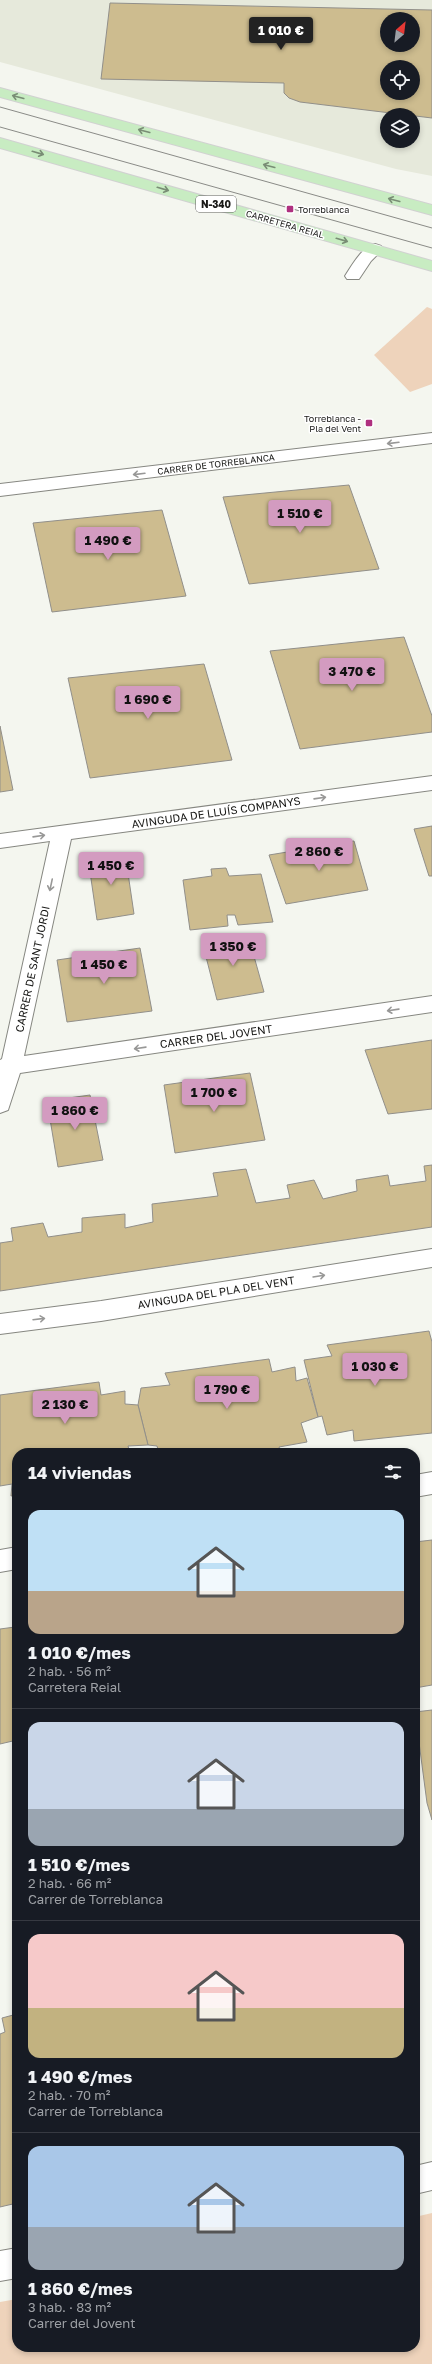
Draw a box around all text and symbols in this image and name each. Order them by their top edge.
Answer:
north arrow [380,12,420,52]
map controls [380,12,420,148]
pin: 1 010 € [244,17,318,51]
text: 1 010 € [258,22,304,38]
button: locate [380,60,420,100]
one-way arrow [12,93,25,100]
button: layers [380,108,420,148]
one-way arrow [137,127,150,135]
one-way arrow [31,150,44,158]
one-way arrow [263,162,276,169]
one-way arrow [156,186,169,193]
road number: N-340 [196,196,236,212]
one-way arrow [388,196,401,203]
marker: Torreblanca [285,204,295,214]
place label: Torreblanca [298,204,349,215]
street label: CARRETERA REIAL [245,208,325,240]
one-way arrow [335,237,348,244]
place label: Torreblanca - Pla del Vent [304,413,362,434]
marker: Torreblanca - Pla del Vent [364,418,374,428]
one-way arrow [387,439,400,447]
street label: CARRER DE TORREBLANCA [157,451,275,477]
one-way arrow [133,470,146,477]
pin: 1 510 € [263,500,337,534]
text: 1 510 € [277,505,323,521]
pin: 1 490 € [71,527,145,561]
text: 1 490 € [84,532,132,548]
pin: 3 470 € [315,658,389,692]
text: 3 470 € [328,663,376,679]
pin: 1 690 € [111,686,185,720]
text: 1 690 € [124,691,172,707]
street label: AVINGUDA DE LLUÍS COMPANYS [131,794,301,830]
one-way arrow [313,794,326,802]
one-way arrow [32,832,45,840]
pin: 2 860 € [282,838,356,872]
text: 2 860 € [295,843,343,859]
pin: 1 450 € [74,852,148,886]
text: 1 450 € [88,857,134,873]
one-way arrow [46,878,54,891]
street label: CARRER DE SANT JORDI [12,905,52,1033]
pin: 1 350 € [196,933,270,967]
text: 1 350 € [210,938,256,954]
pin: 1 450 € [67,951,141,985]
text: 1 450 € [81,956,127,972]
one-way arrow [387,1006,400,1014]
street label: CARRER DEL JOVENT [159,1022,273,1050]
one-way arrow [134,1044,147,1052]
pin: 1 700 € [177,1079,251,1113]
text: 1 700 € [191,1084,237,1100]
pin: 1 860 € [38,1097,112,1131]
text: 1 860 € [51,1102,99,1118]
one-way arrow [312,1272,325,1280]
street label: AVINGUDA DEL PLA DEL VENT [136,1273,296,1311]
one-way arrow [32,1315,45,1323]
pin: 1 030 € [338,1353,412,1387]
text: 1 030 € [351,1358,399,1374]
pin: 1 790 € [190,1376,264,1410]
text: 1 790 € [204,1381,250,1397]
pin: 2 130 € [28,1391,102,1425]
text: 2 130 € [42,1396,88,1412]
icon: filters [382,1461,404,1483]
text: 14 viviendas [28,1462,132,1483]
icon: home [180,1536,252,1608]
text: 1 010 €/mes [28,1642,131,1663]
text: 2 hab. · 56 m² [28,1663,111,1679]
text: Carretera Reial [28,1679,121,1695]
icon: home [180,1748,252,1820]
text: 1 510 €/mes [28,1854,130,1875]
text: 2 hab. · 66 m² [28,1875,111,1891]
text: Carrer de Torreblanca [28,1891,163,1907]
icon: home [180,1960,252,2032]
text: 1 490 €/mes [28,2066,132,2087]
text: 2 hab. · 70 m² [28,2087,111,2103]
text: Carrer de Torreblanca [28,2103,163,2119]
icon: home [180,2172,252,2244]
text: 1 860 €/mes [28,2278,133,2299]
text: 3 hab. · 83 m² [28,2299,111,2315]
text: Carrer del Jovent [28,2315,135,2331]

